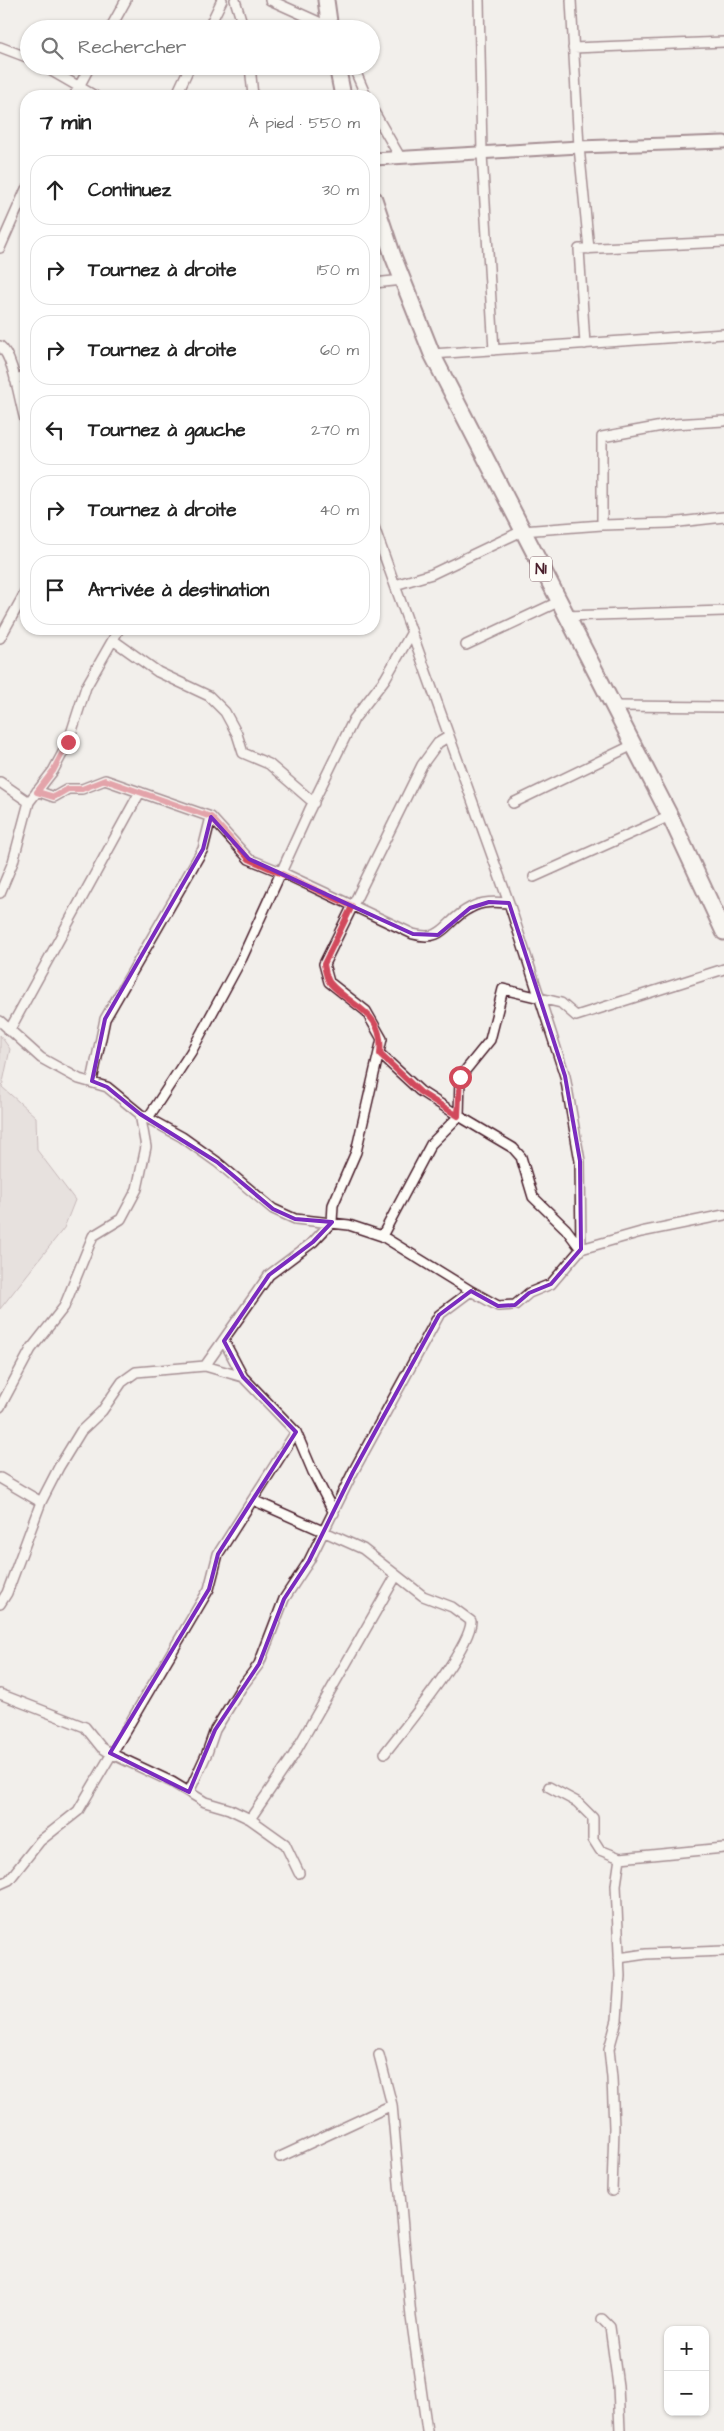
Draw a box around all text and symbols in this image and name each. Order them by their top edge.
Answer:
search box [20,20,380,75]
icon: search [38,34,66,62]
text: Rechercher [78,34,186,61]
text: 7 min [40,108,91,137]
text: À pied · 550 m [248,112,360,134]
icon: ahead [41,176,69,204]
text: Continuez [88,177,171,204]
text: 30 m [322,179,359,201]
icon: right [41,256,69,284]
text: Tournez à droite [88,257,236,284]
text: 150 m [317,259,359,281]
icon: right [41,336,69,364]
text: Tournez à droite [88,337,236,364]
text: 60 m [320,339,359,361]
icon: left [41,416,69,444]
text: Tournez à gauche [88,417,246,444]
text: 270 m [311,419,359,441]
icon: right [41,496,69,524]
text: Tournez à droite [88,497,236,524]
text: 40 m [319,499,359,521]
road number: N1 [530,556,552,582]
icon: arrive [41,576,69,604]
text: Arrivée à destination [88,577,269,604]
route end [57,731,80,754]
route start [449,1066,472,1089]
map controls [664,2326,709,2416]
button: + [664,2326,709,2371]
button: − [664,2371,709,2416]

